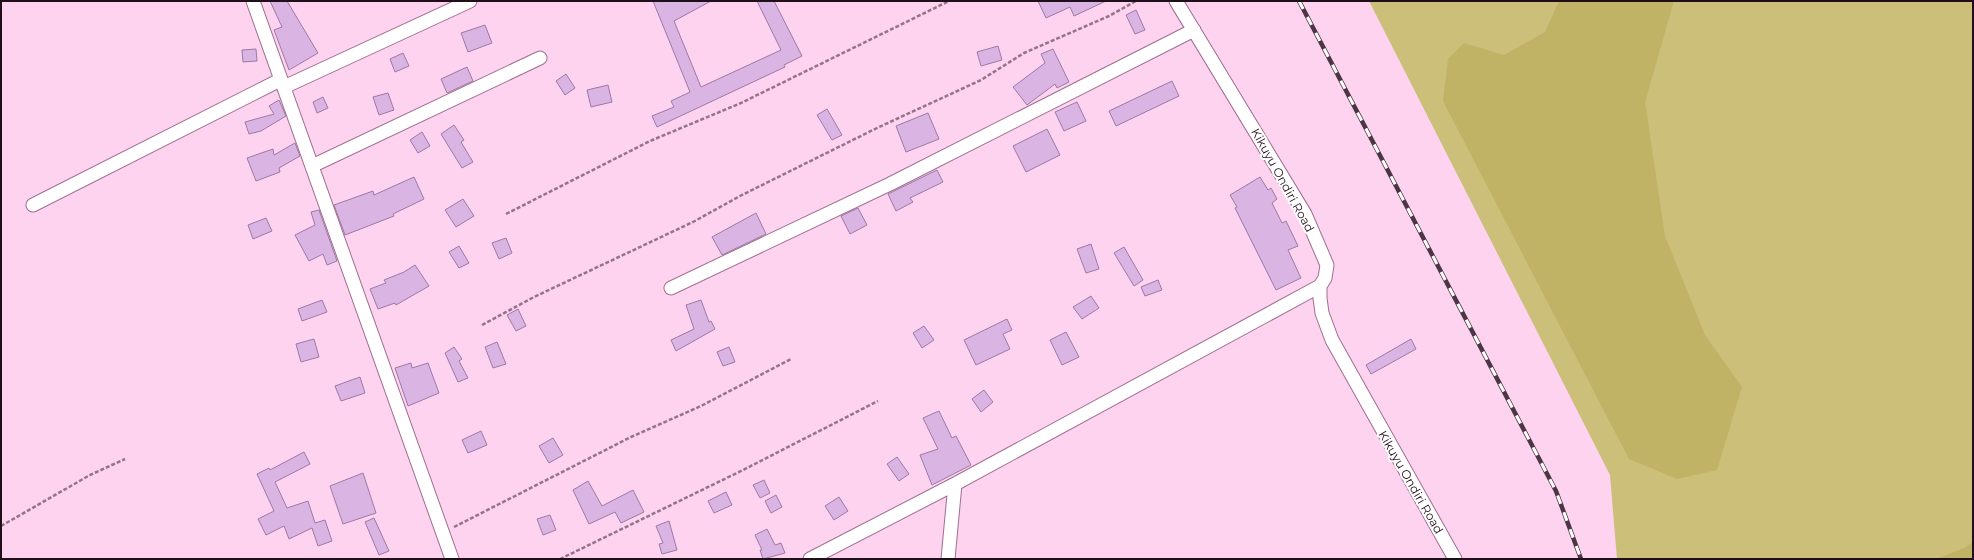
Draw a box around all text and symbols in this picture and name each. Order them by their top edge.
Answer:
street label: Kikuyu Ondiri Road [1248,125,1318,235]
street label: Kikuyu Ondiri Road [1375,428,1447,536]

